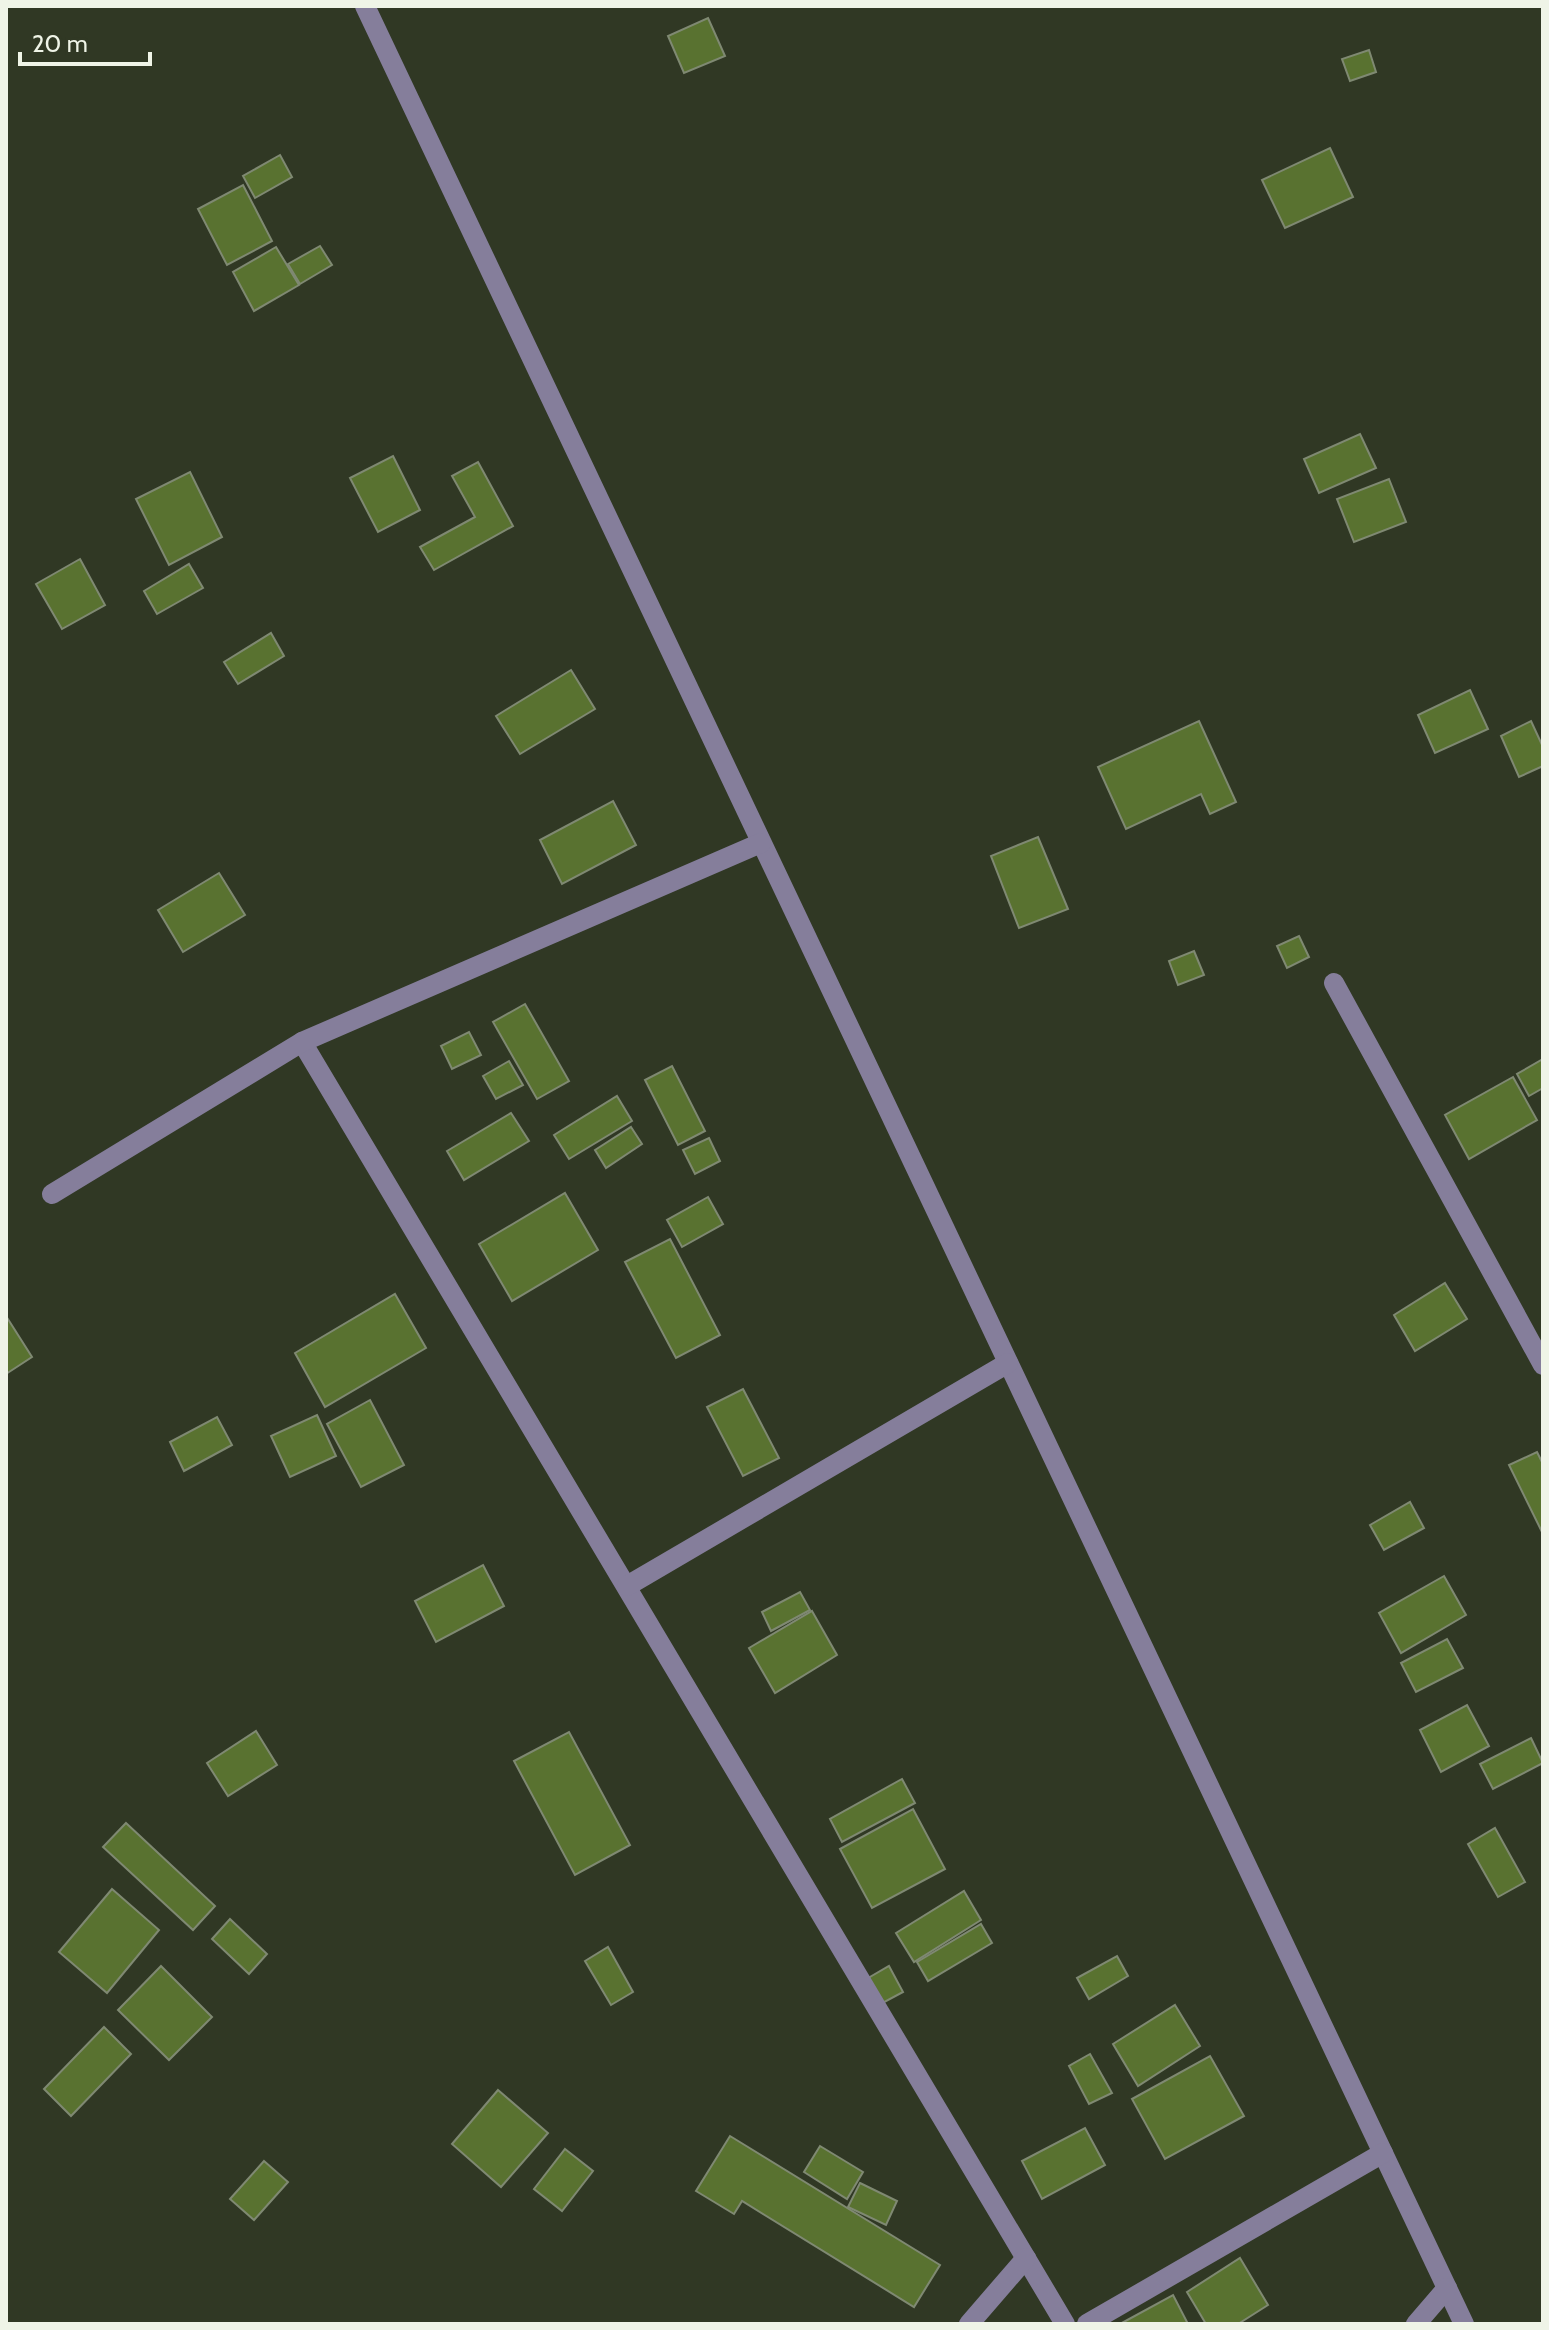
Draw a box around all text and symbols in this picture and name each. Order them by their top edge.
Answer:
scale bar [20,16,150,66]
text: 20 m [32,29,88,58]

